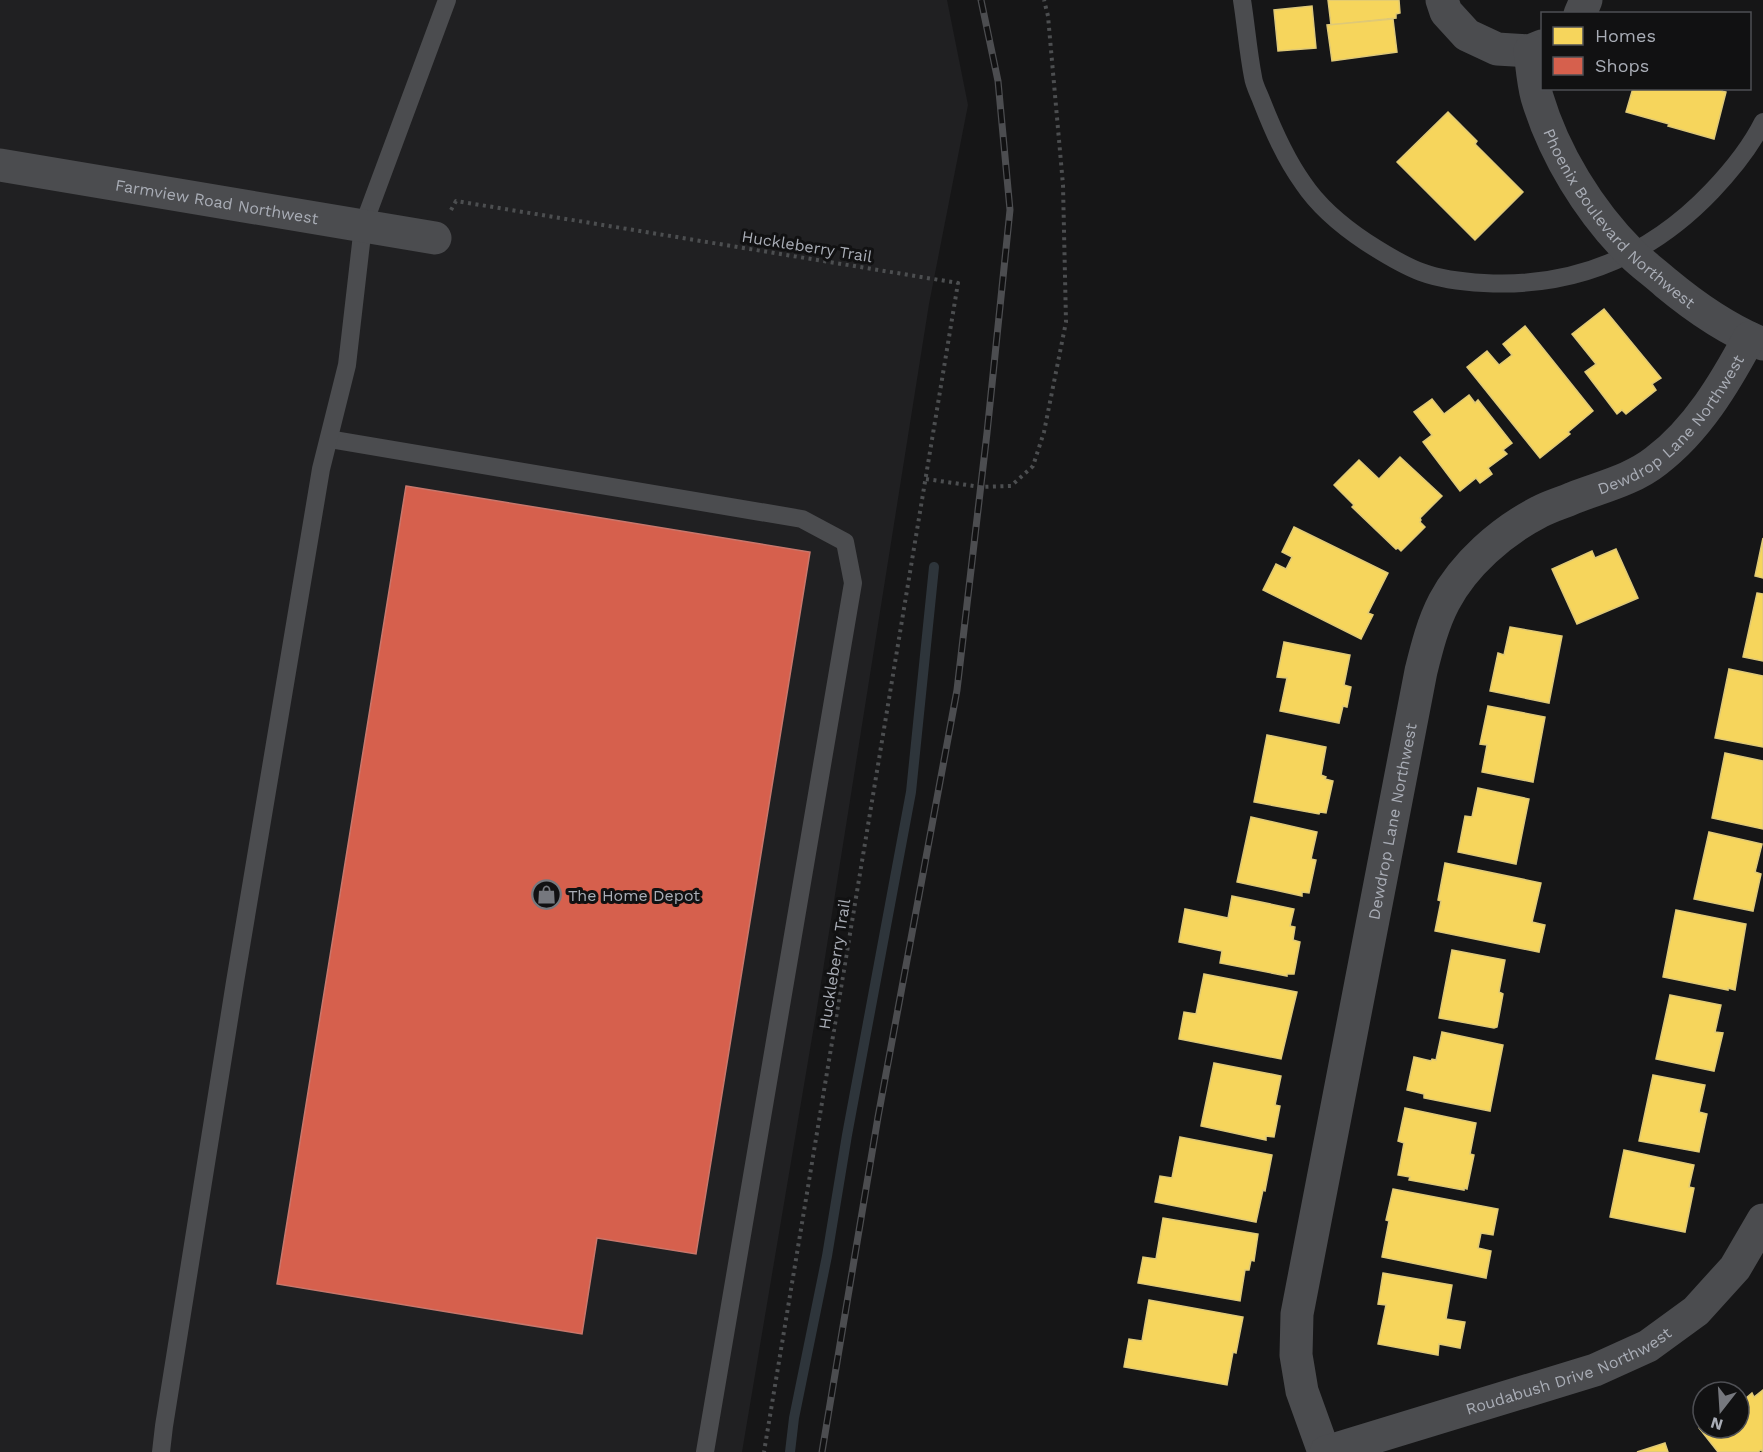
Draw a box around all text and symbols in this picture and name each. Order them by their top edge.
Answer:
legend [1541,12,1751,90]
text: Homes [1595,25,1656,46]
text: Shops [1595,55,1649,76]
street label: Phoenix Boulevard Northwest [1539,126,1699,313]
street label: Farmview Road Northwest [114,176,320,228]
street label: Huckleberry Trail [740,227,874,266]
street label: Dewdrop Lane Northwest [1595,351,1748,498]
street label: Dewdrop Lane Northwest [1364,721,1421,921]
shop icon: The Home Depot [531,879,563,911]
place label: The Home Depot [568,886,700,905]
street label: Huckleberry Trail [815,897,854,1031]
street label: Roudabush Drive Northwest [1463,1323,1675,1419]
north arrow [1691,1380,1751,1440]
text: N [1708,1413,1725,1435]

